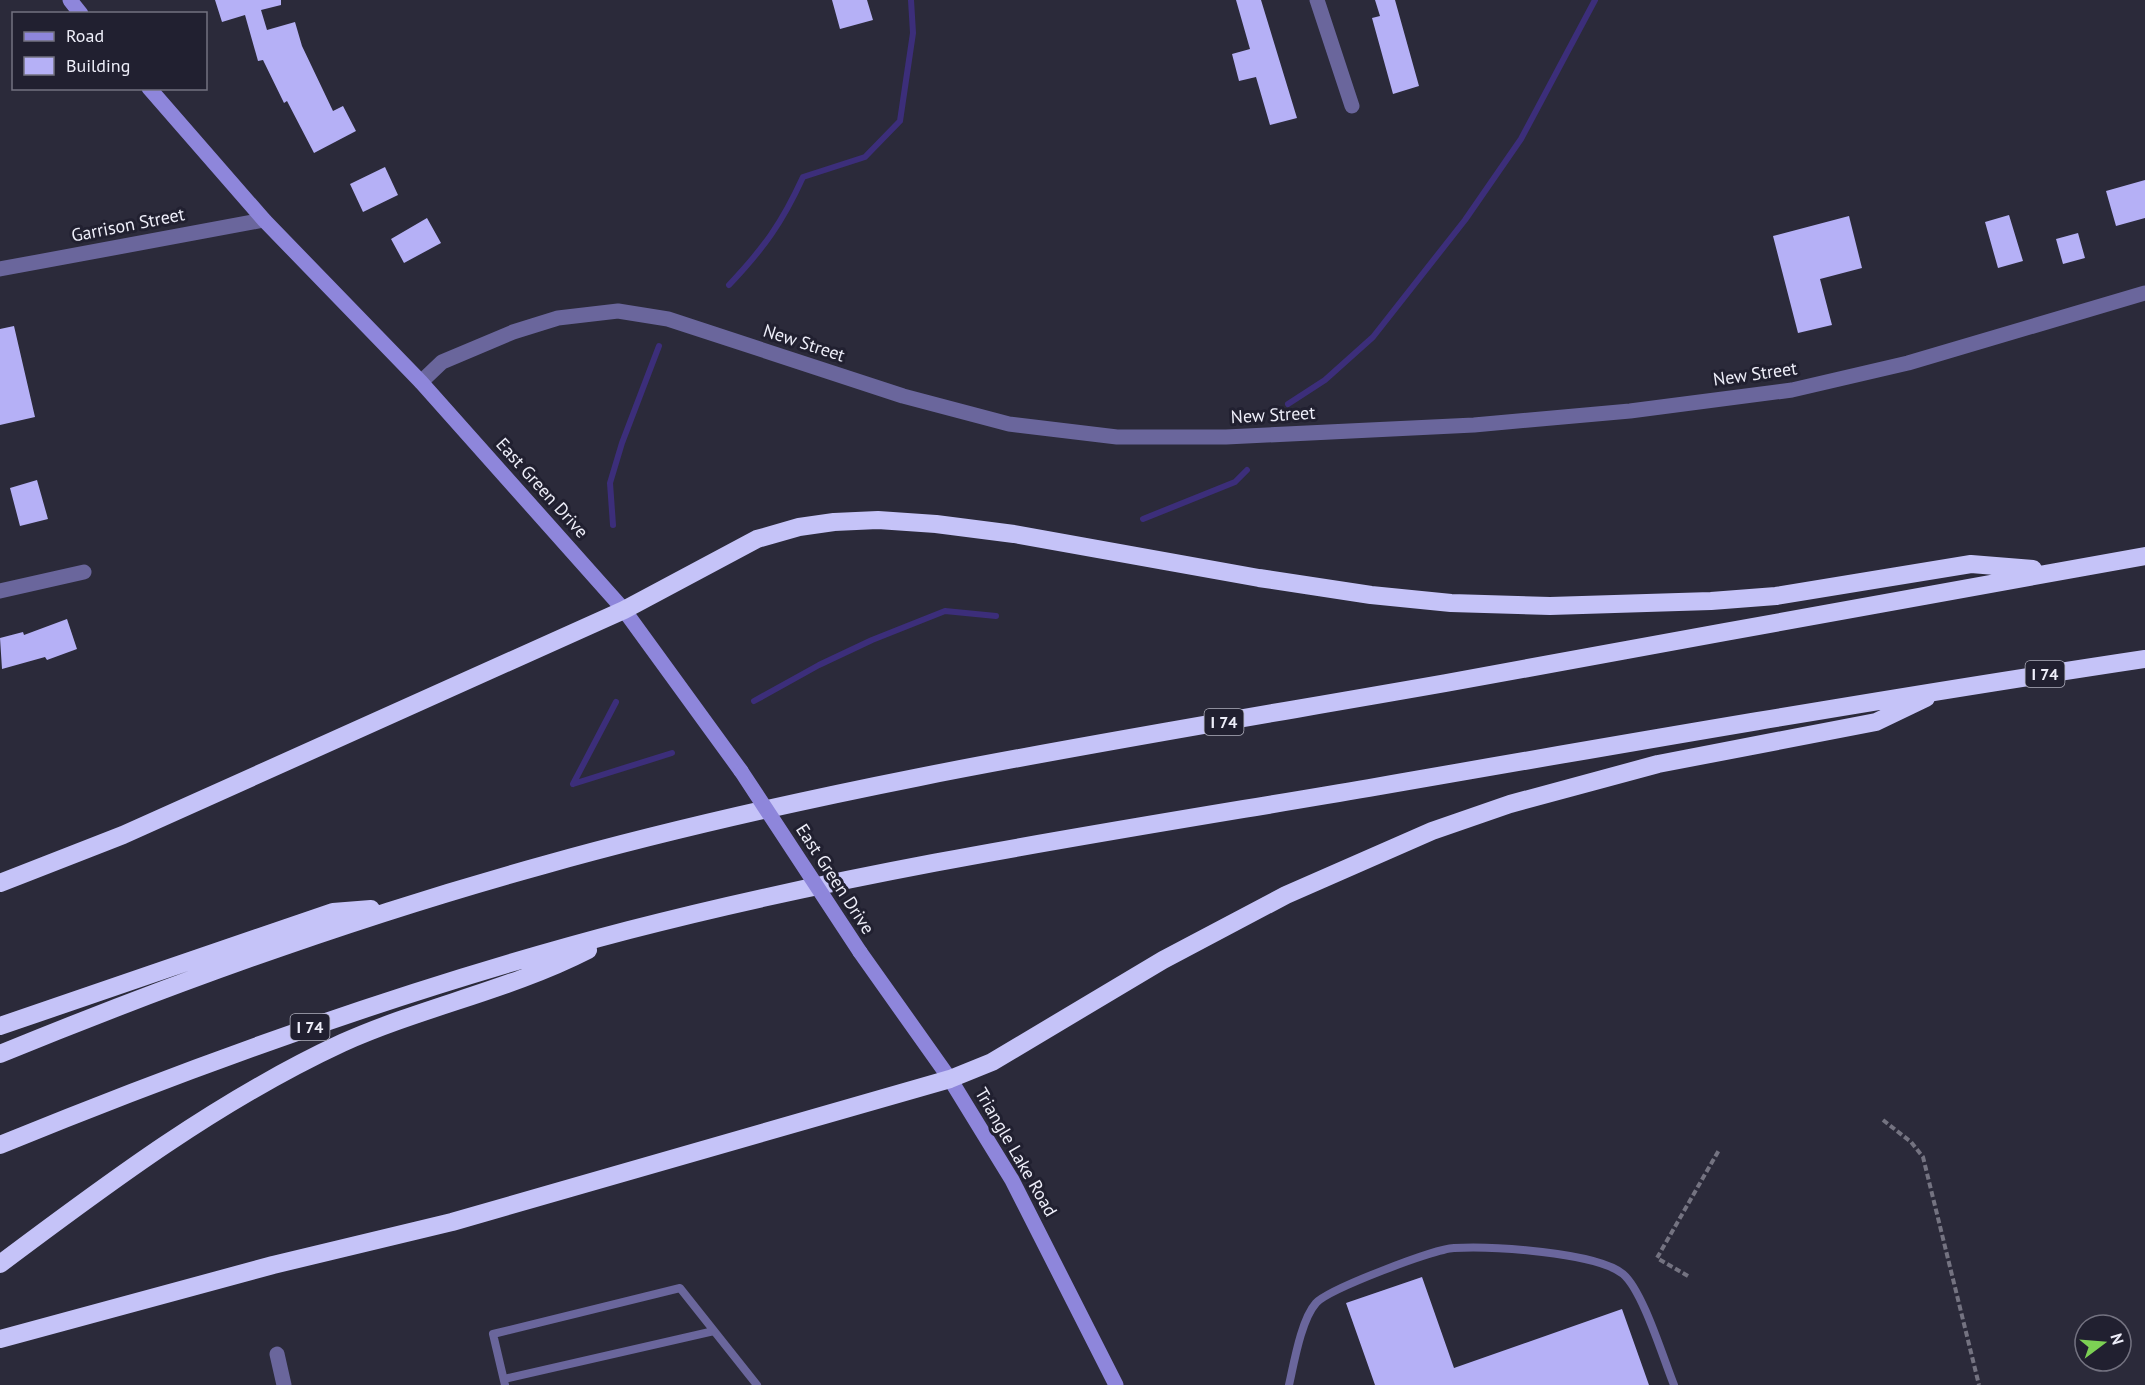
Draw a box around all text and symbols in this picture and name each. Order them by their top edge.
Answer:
legend [12,12,207,90]
text: Road [66,24,104,47]
text: Building [66,54,130,77]
street label: Garrison Street [69,202,186,247]
street label: New Street [760,319,848,367]
street label: New Street [1711,356,1798,391]
street label: New Street [1230,401,1316,428]
street label: East Green Drive [491,433,594,543]
road number: I 74 [2026,661,2064,687]
road number: I 74 [1204,709,1244,735]
street label: East Green Drive [791,819,880,938]
road number: I 74 [290,1014,330,1040]
street label: Triangle Lake Road [970,1083,1063,1220]
north arrow [2073,1313,2133,1373]
text: N [2106,1331,2128,1347]

